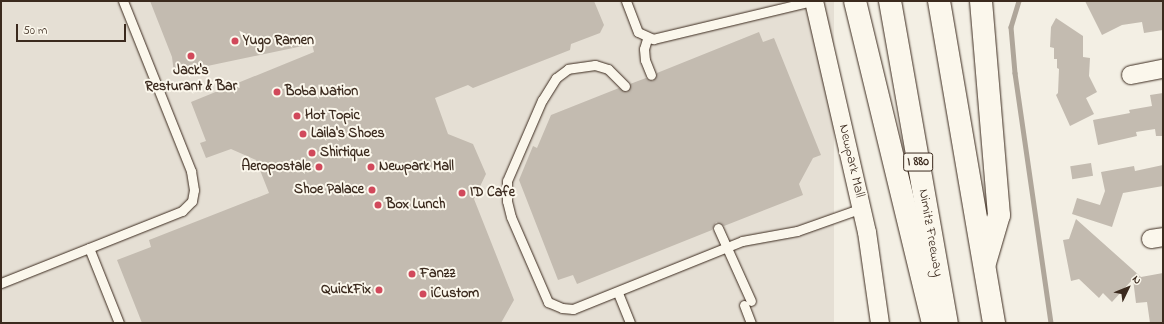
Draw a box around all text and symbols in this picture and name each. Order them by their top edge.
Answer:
scale bar [18,16,128,42]
text: 50 m [23,22,47,40]
place label: Yugo Ramen [243,33,314,49]
marker: Yugo Ramen [230,36,240,46]
marker: Jack's Resturant & Bar [186,51,196,61]
place label: Jack's Resturant & Bar [145,63,237,96]
place label: Boba Nation [285,84,358,100]
marker: Boba Nation [272,87,282,97]
place label: Hot Topic [305,108,360,124]
marker: Hot Topic [292,111,302,121]
street label: Newpark Mall [834,123,868,199]
place label: Laila's Shoes [311,126,385,142]
marker: Laila's Shoes [298,129,308,139]
place label: Shirtique [320,145,370,161]
marker: Shirtique [307,148,317,158]
road number: I 880 [903,151,933,173]
place label: Aeropostale [242,159,311,175]
place label: Newpark Mall [379,159,454,175]
marker: Aeropostale [314,162,324,172]
marker: Newpark Mall [366,162,376,172]
place label: Shoe Palace [294,182,364,198]
marker: Shoe Palace [367,185,377,195]
place label: ID Cafe [470,185,515,201]
marker: ID Cafe [457,188,467,198]
street label: Nimitz Freeway [914,188,946,278]
place label: Box Lunch [386,197,445,213]
marker: Box Lunch [373,200,383,210]
place label: Fanzz [420,266,455,282]
north arrow [1108,268,1148,308]
marker: Fanzz [407,269,417,279]
text: N [1128,272,1145,288]
place label: QuickFix [321,282,371,298]
marker: QuickFix [374,285,384,295]
place label: iCustom [431,286,479,302]
marker: iCustom [418,289,428,299]

